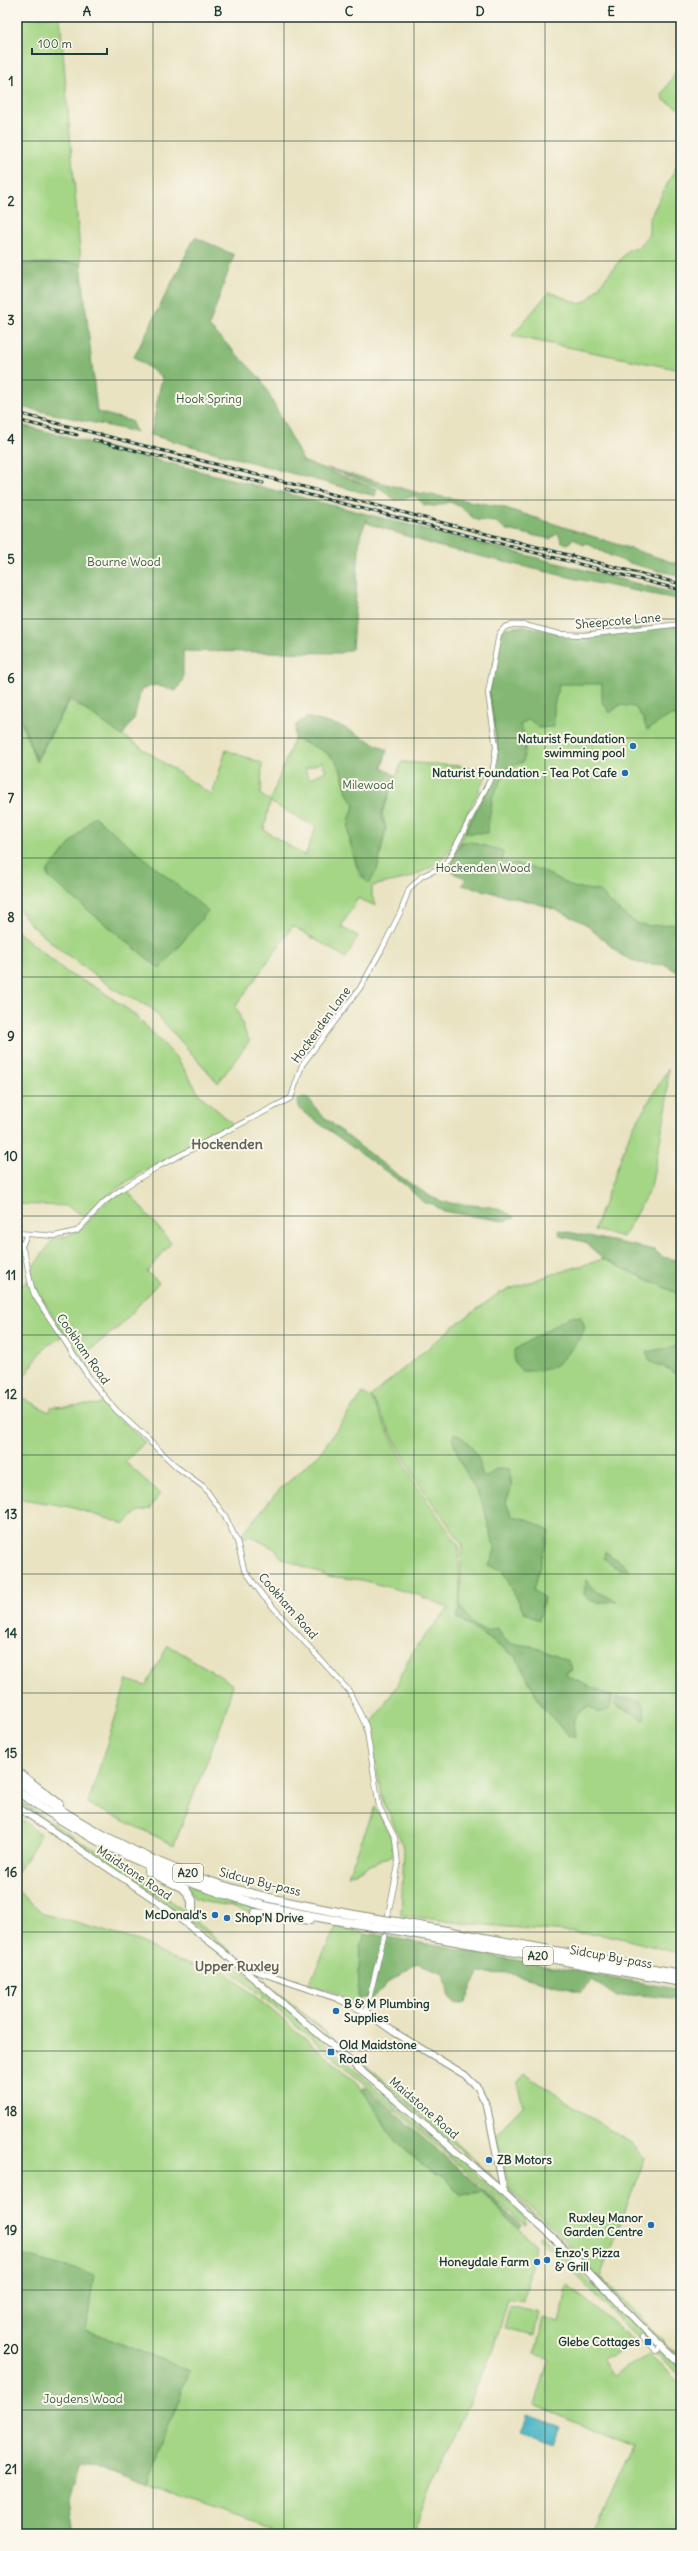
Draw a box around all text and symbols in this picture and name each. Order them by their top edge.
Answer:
text: A [83,3,92,20]
text: B [214,3,223,20]
text: C [345,3,354,20]
text: D [475,3,485,20]
text: E [607,3,615,20]
scale bar [32,30,107,56]
text: 100 m [38,36,72,51]
text: 1 [8,73,14,90]
text: 2 [7,193,15,210]
text: 3 [7,312,15,329]
park label: Hook Spring [176,391,242,406]
text: 4 [7,431,15,448]
text: 5 [7,551,15,568]
park label: Bourne Wood [87,554,161,569]
street label: Sheepcote Lane [574,609,661,632]
text: 6 [7,670,15,687]
place label: Naturist Foundation swimming pool [518,731,625,761]
marker: Naturist Foundation swimming pool [628,741,638,751]
place label: Naturist Foundation - Tea Pot Cafe [432,765,618,780]
marker: Naturist Foundation - Tea Pot Cafe [620,768,630,778]
park label: Milewood [342,777,394,792]
text: 7 [8,790,15,807]
park label: Hockenden Wood [435,860,531,875]
text: 8 [7,909,15,926]
street label: Hockenden Lane [288,984,353,1066]
text: 9 [7,1028,15,1045]
district label: Hockenden [191,1135,263,1153]
text: 10 [4,1148,18,1165]
text: 11 [6,1267,16,1284]
street label: Cookham Road [54,1311,113,1387]
text: 12 [5,1386,17,1403]
text: 13 [5,1506,17,1523]
street label: Cookham Road [256,1570,321,1642]
text: 14 [5,1625,18,1642]
text: 15 [5,1745,18,1762]
street label: Maidstone Road [94,1842,174,1903]
text: 16 [5,1864,18,1881]
road number: A20 [173,1864,203,1882]
street label: Sidcup By-pass [218,1864,302,1899]
place label: McDonald's [145,1907,208,1922]
marker: McDonald's [210,1910,220,1920]
place label: Shop'N Drive [235,1910,304,1926]
marker: Shop'N Drive [222,1913,232,1923]
street label: Sidcup By-pass [569,1942,653,1971]
road number: A20 [523,1947,553,1965]
district label: Upper Ruxley [195,1957,279,1975]
text: 17 [5,1983,17,2000]
place label: B & M Plumbing Supplies [344,1996,430,2026]
marker: B & M Plumbing Supplies [331,2006,341,2016]
place label: Old Maidstone Road [339,2037,417,2066]
marker: Old Maidstone Road [326,2047,336,2057]
street label: Maidstone Road [387,2073,462,2142]
text: 18 [5,2103,17,2120]
place label: ZB Motors [497,2152,553,2167]
marker: ZB Motors [484,2155,494,2165]
place label: Ruxley Manor Garden Centre [564,2210,644,2239]
marker: Ruxley Manor Garden Centre [646,2220,656,2230]
text: 19 [5,2222,17,2239]
place label: Enzo's Pizza & Grill [555,2245,620,2274]
place label: Honeydale Farm [439,2254,529,2270]
marker: Enzo's Pizza & Grill [542,2255,552,2265]
marker: Honeydale Farm [532,2257,542,2267]
place label: Glebe Cottages [558,2334,641,2350]
marker: Glebe Cottages [643,2337,653,2347]
text: 20 [3,2341,19,2358]
park label: Joydens Wood [43,2391,123,2406]
text: 21 [5,2461,17,2478]

